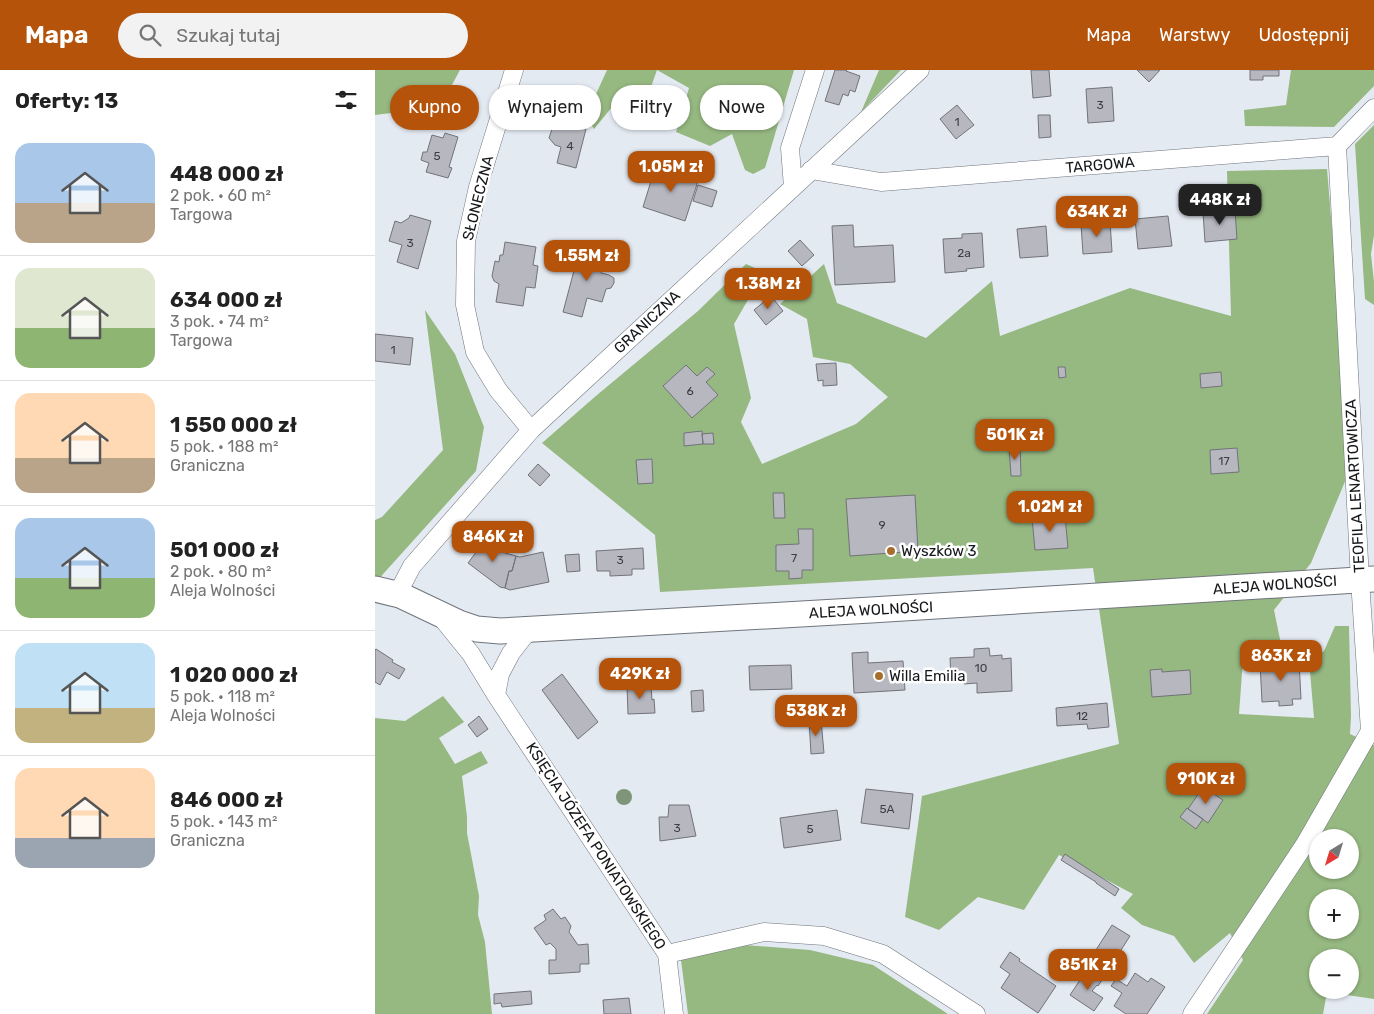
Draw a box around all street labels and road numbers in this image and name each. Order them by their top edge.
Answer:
street label: TARGOWA [1065,153,1135,177]
street label: SŁONECZNA [459,154,497,242]
street label: GRANICZNA [610,287,684,357]
street label: TEOFILA LENARTOWICZA [1341,399,1369,573]
street label: ALEJA WOLNOŚCI [1212,572,1338,598]
street label: ALEJA WOLNOŚCI [808,598,934,622]
street label: KSIĘCIA JÓZEFA PONIATOWSKIEGO [522,739,670,953]

